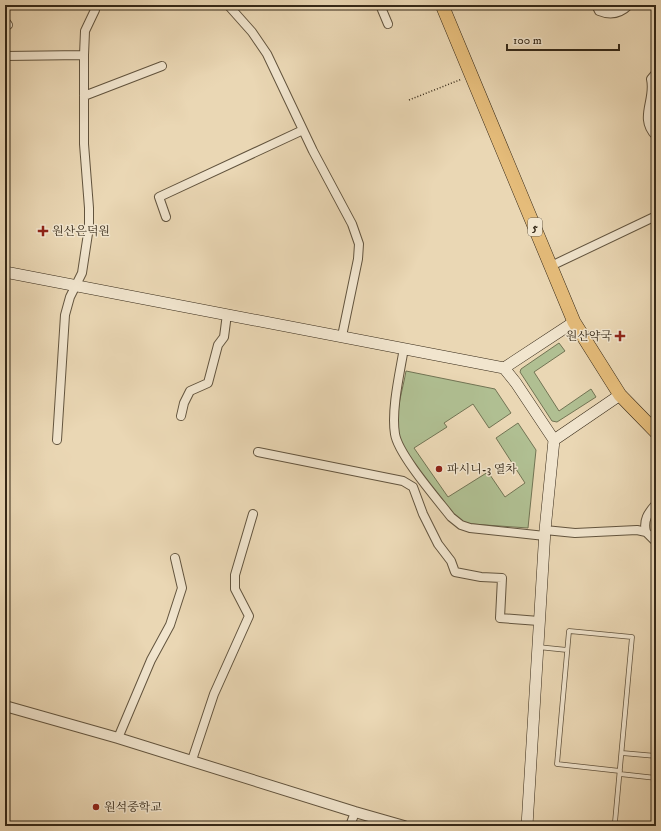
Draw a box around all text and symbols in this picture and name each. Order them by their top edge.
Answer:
scale bar [507,26,619,52]
text: 100 m [513,33,542,48]
road number: 5 [528,218,542,236]
place label: 원산은덕원 [52,224,110,239]
marker: 원산은덕원 [37,225,49,237]
place label: 원산약국 [566,329,612,344]
marker: 원산약국 [615,331,625,341]
place label: 파시니-3 열차 [447,462,517,477]
marker: 파시니-3 열차 [434,464,444,474]
place label: 원석중학교 [104,800,162,815]
marker: 원석중학교 [91,802,101,812]

